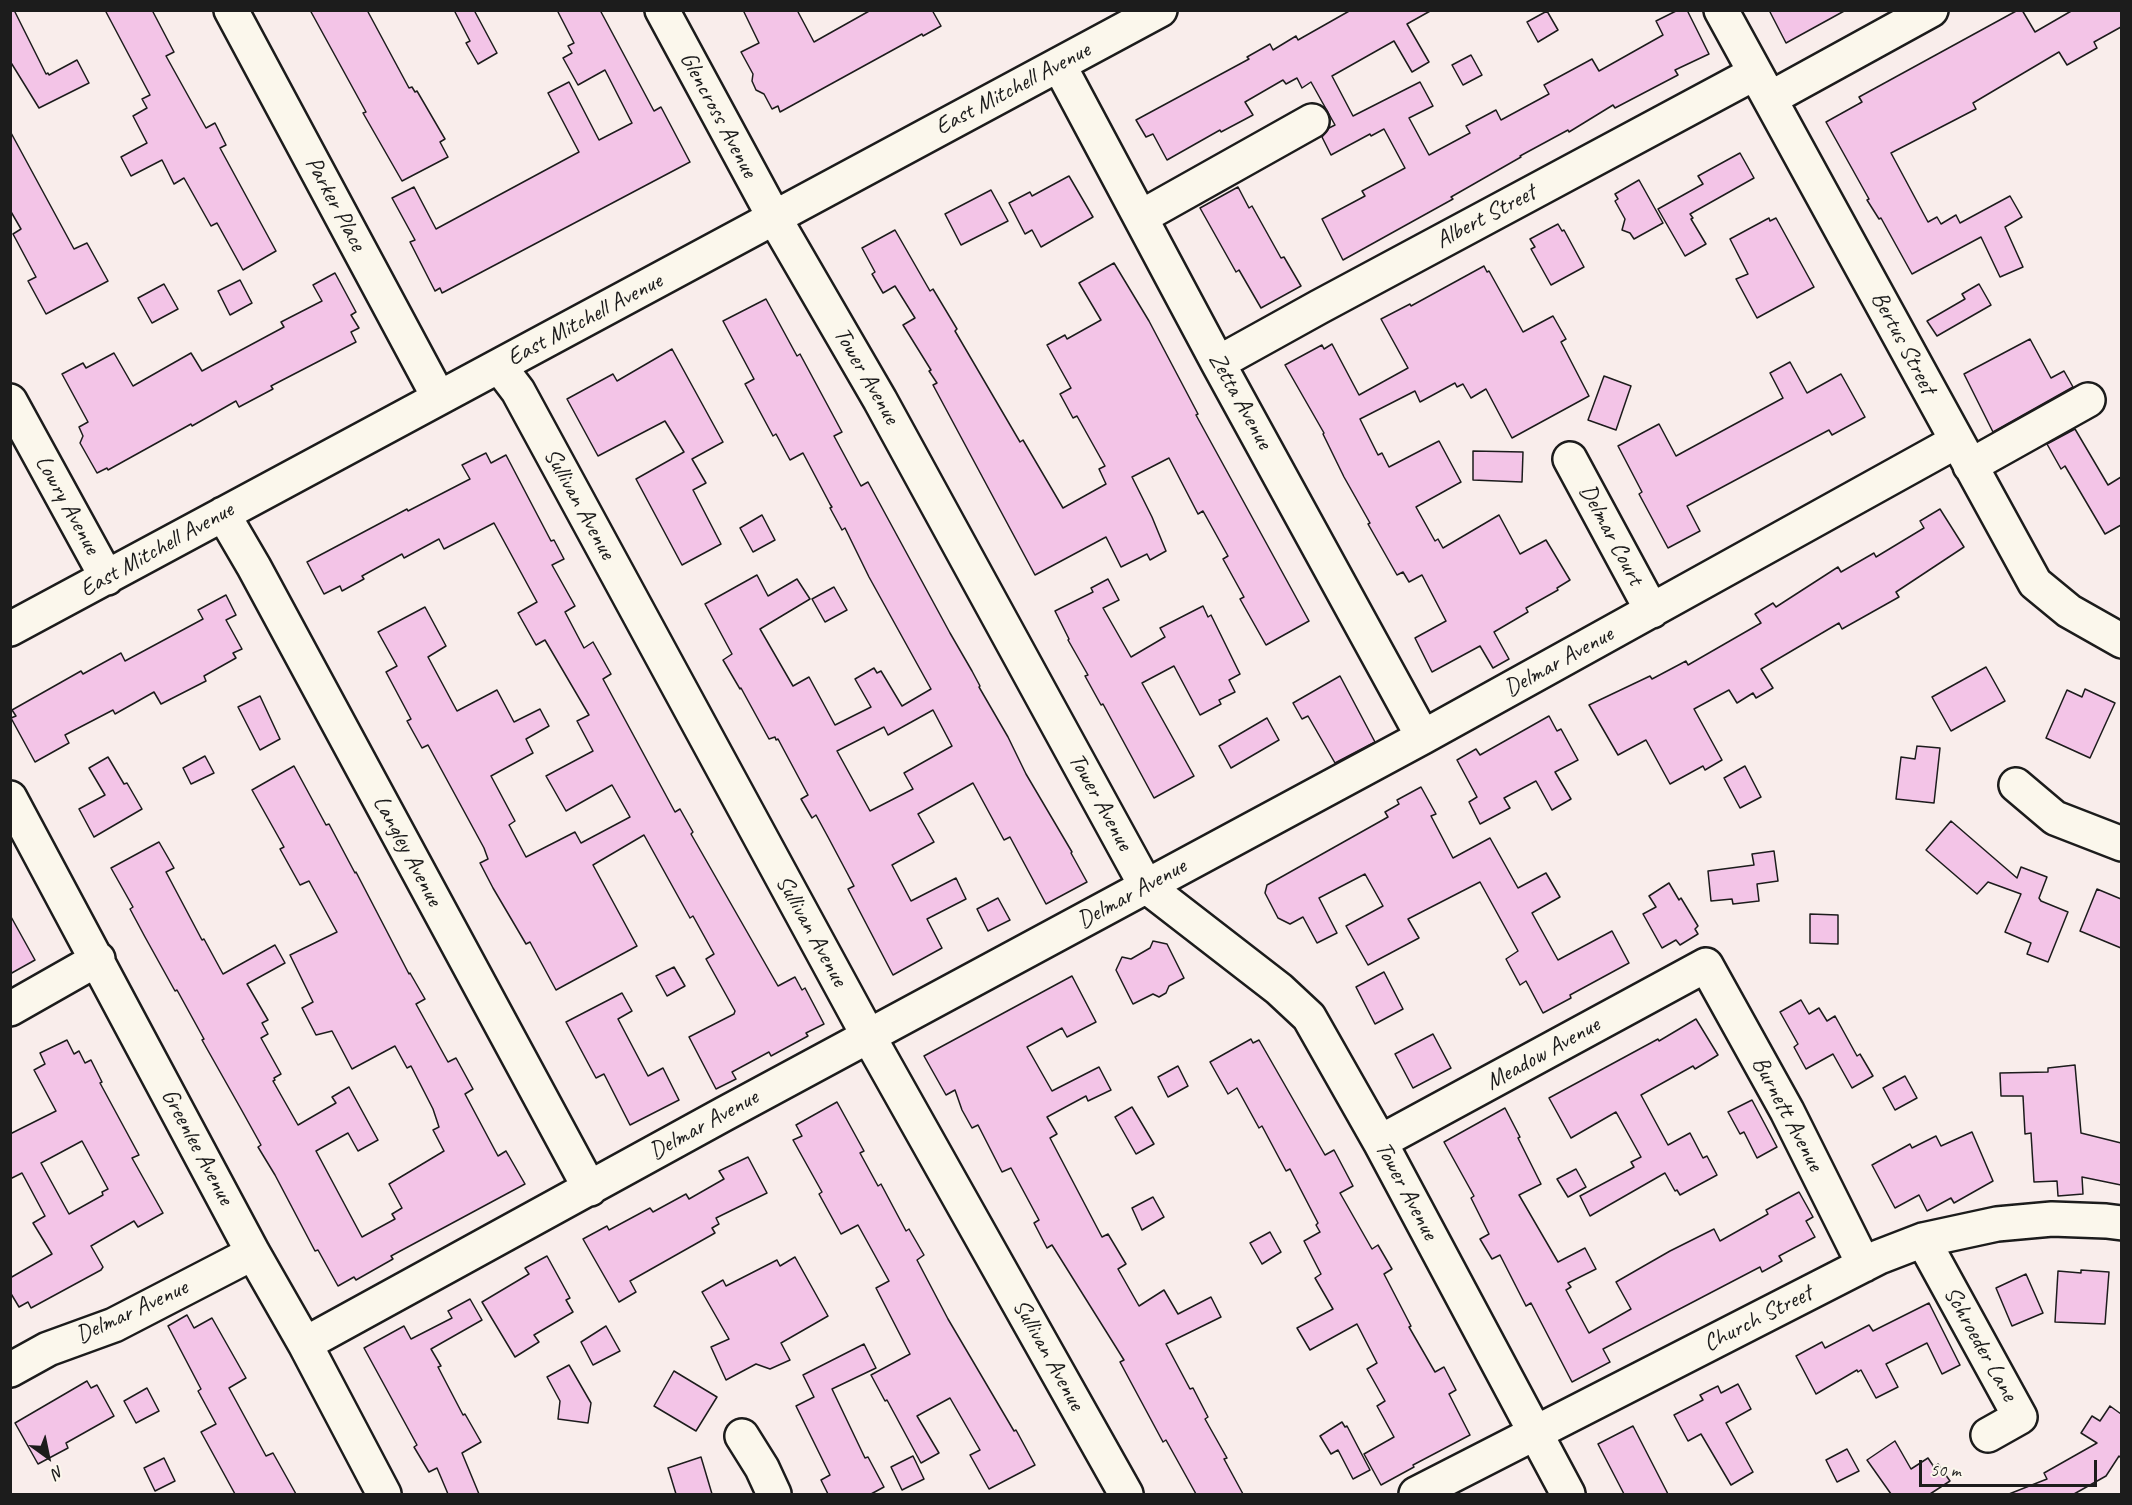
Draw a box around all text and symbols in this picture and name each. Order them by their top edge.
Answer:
street label: East Mitchell Avenue [931,36,1095,142]
street label: Glencross Avenue [673,47,763,183]
street label: Parker Place [298,152,372,256]
street label: Albert Street [1431,179,1541,255]
street label: East Mitchell Avenue [503,267,667,373]
street label: Bertus Street [1864,287,1942,399]
street label: Tower Avenue [827,323,905,429]
street label: Zetta Avenue [1202,348,1278,454]
street label: Sullivan Avenue [537,443,621,565]
street label: Lowry Avenue [28,451,106,559]
street label: Delmar Court [1572,480,1650,590]
street label: East Mitchell Avenue [75,496,239,604]
street label: Delmar Avenue [1499,620,1619,704]
street label: Tower Avenue [1061,748,1139,856]
street label: Langley Avenue [366,791,448,911]
street label: Delmar Avenue [1072,852,1192,936]
street label: Sullivan Avenue [769,870,853,992]
street label: Meadow Avenue [1481,1011,1605,1097]
street label: Burnett Avenue [1745,1052,1829,1176]
street label: Delmar Avenue [644,1083,764,1167]
street label: Greenlee Avenue [154,1084,240,1210]
street label: Tower Avenue [1368,1137,1444,1245]
street label: Delmar Avenue [71,1274,193,1350]
street label: Church Street [1699,1279,1817,1359]
street label: Schroeder Lane [1937,1282,2023,1406]
street label: Sullivan Avenue [1006,1294,1090,1416]
north arrow [18,1427,78,1487]
scale bar [1922,1448,2100,1486]
text: 50 m [1930,1459,1961,1481]
text: N [48,1461,67,1483]

